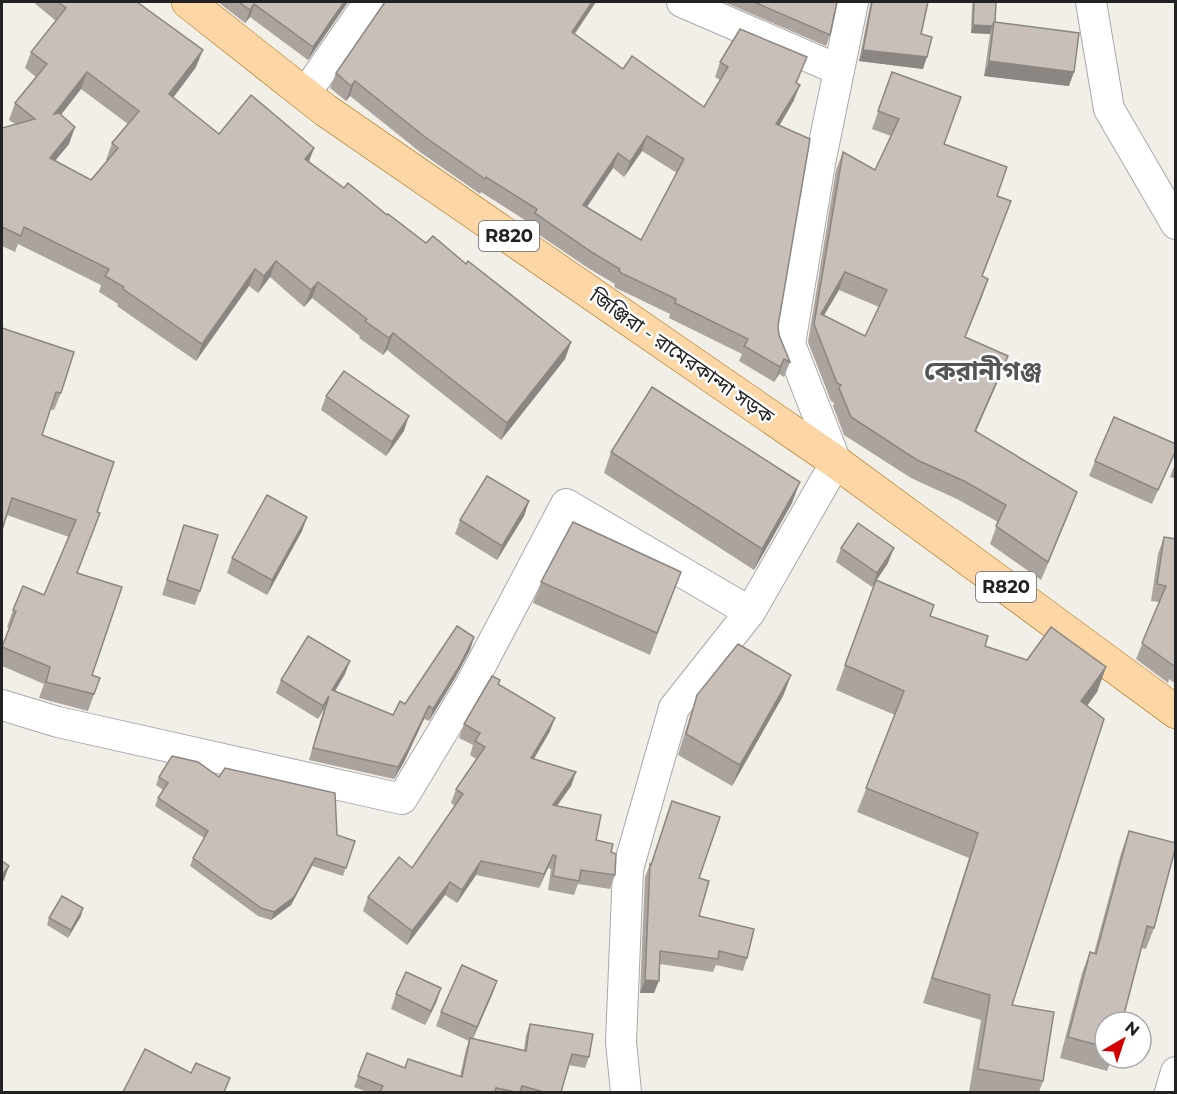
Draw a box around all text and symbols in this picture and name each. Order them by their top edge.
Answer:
road number: R820 [479,221,539,251]
street label: জিঞ্জিরা - রামেরকান্দা সড়ক [585,283,779,429]
district label: কেরানীগঞ্জ [924,355,1042,387]
road number: R820 [976,572,1036,602]
north arrow [1093,1010,1153,1070]
text: N [1121,1017,1143,1040]

